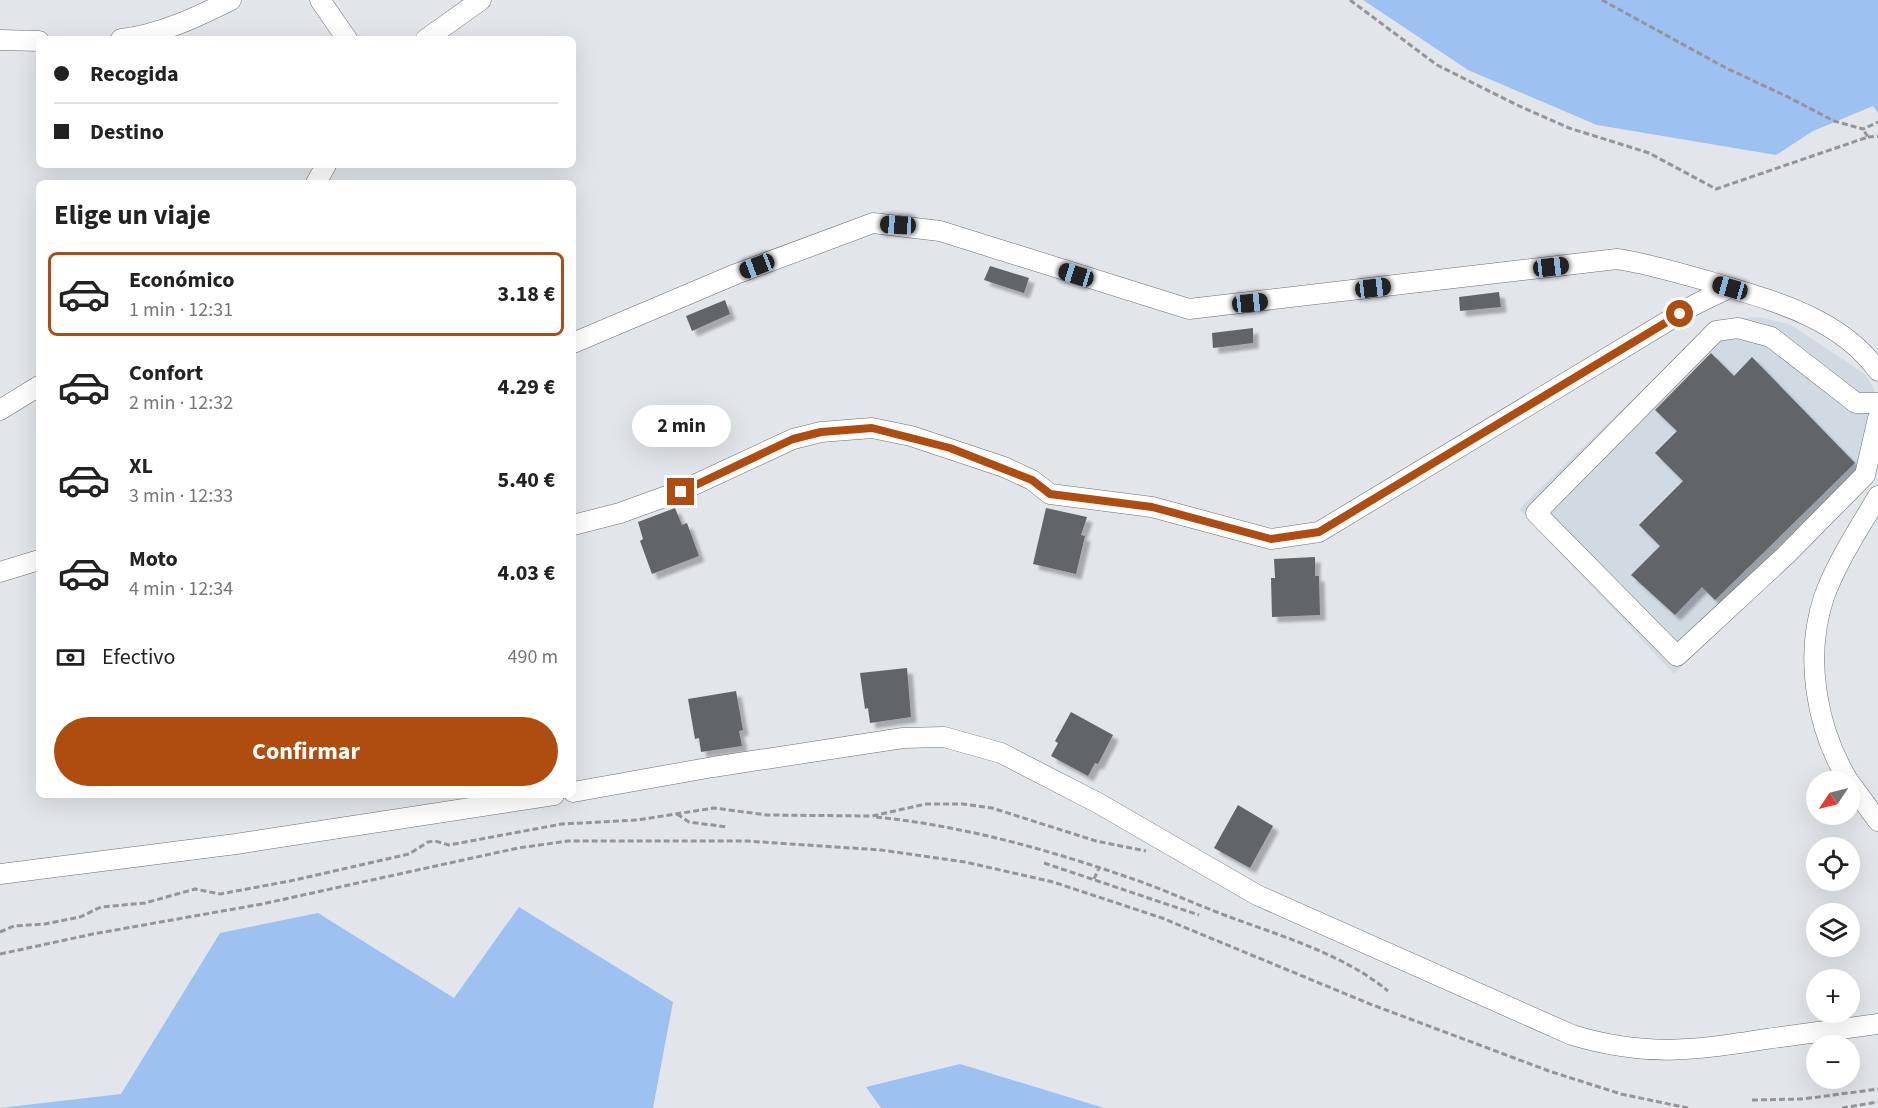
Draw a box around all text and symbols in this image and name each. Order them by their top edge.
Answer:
text: Recogida [90,58,179,90]
text: Destino [90,116,164,148]
text: Elige un viaje [54,196,211,235]
car [880,215,916,235]
car [737,251,777,281]
car [1532,256,1570,278]
car [1056,261,1096,289]
text: Económico [129,264,234,296]
icon: car [57,267,111,321]
car [1710,274,1750,302]
car [1354,277,1392,299]
text: 3.18 € [498,278,555,310]
car [1231,292,1269,314]
text: 1 min · 12:31 [129,296,233,324]
route start [1666,300,1693,327]
text: Confort [129,357,203,389]
icon: car [57,360,111,414]
text: 4.29 € [498,371,555,403]
text: 2 min · 12:32 [129,389,233,417]
callout: 2 min [632,405,730,447]
text: 2 min [657,412,706,440]
text: XL [129,450,153,482]
icon: car [57,453,111,507]
text: 5.40 € [498,464,555,496]
route end [667,478,694,505]
text: 3 min · 12:33 [129,482,233,510]
text: Moto [129,543,178,575]
icon: car [57,546,111,600]
text: 4.03 € [498,557,555,589]
text: 4 min · 12:34 [129,575,233,603]
icon: cash [54,641,87,674]
text: Efectivo [102,641,176,673]
text: 490 m [508,643,558,671]
button: Confirmar [54,717,558,786]
north arrow [1806,771,1860,825]
map controls [1806,771,1860,1089]
button: locate [1806,837,1860,891]
button: layers [1806,903,1860,957]
button: + [1806,969,1860,1023]
button: − [1806,1035,1860,1089]

